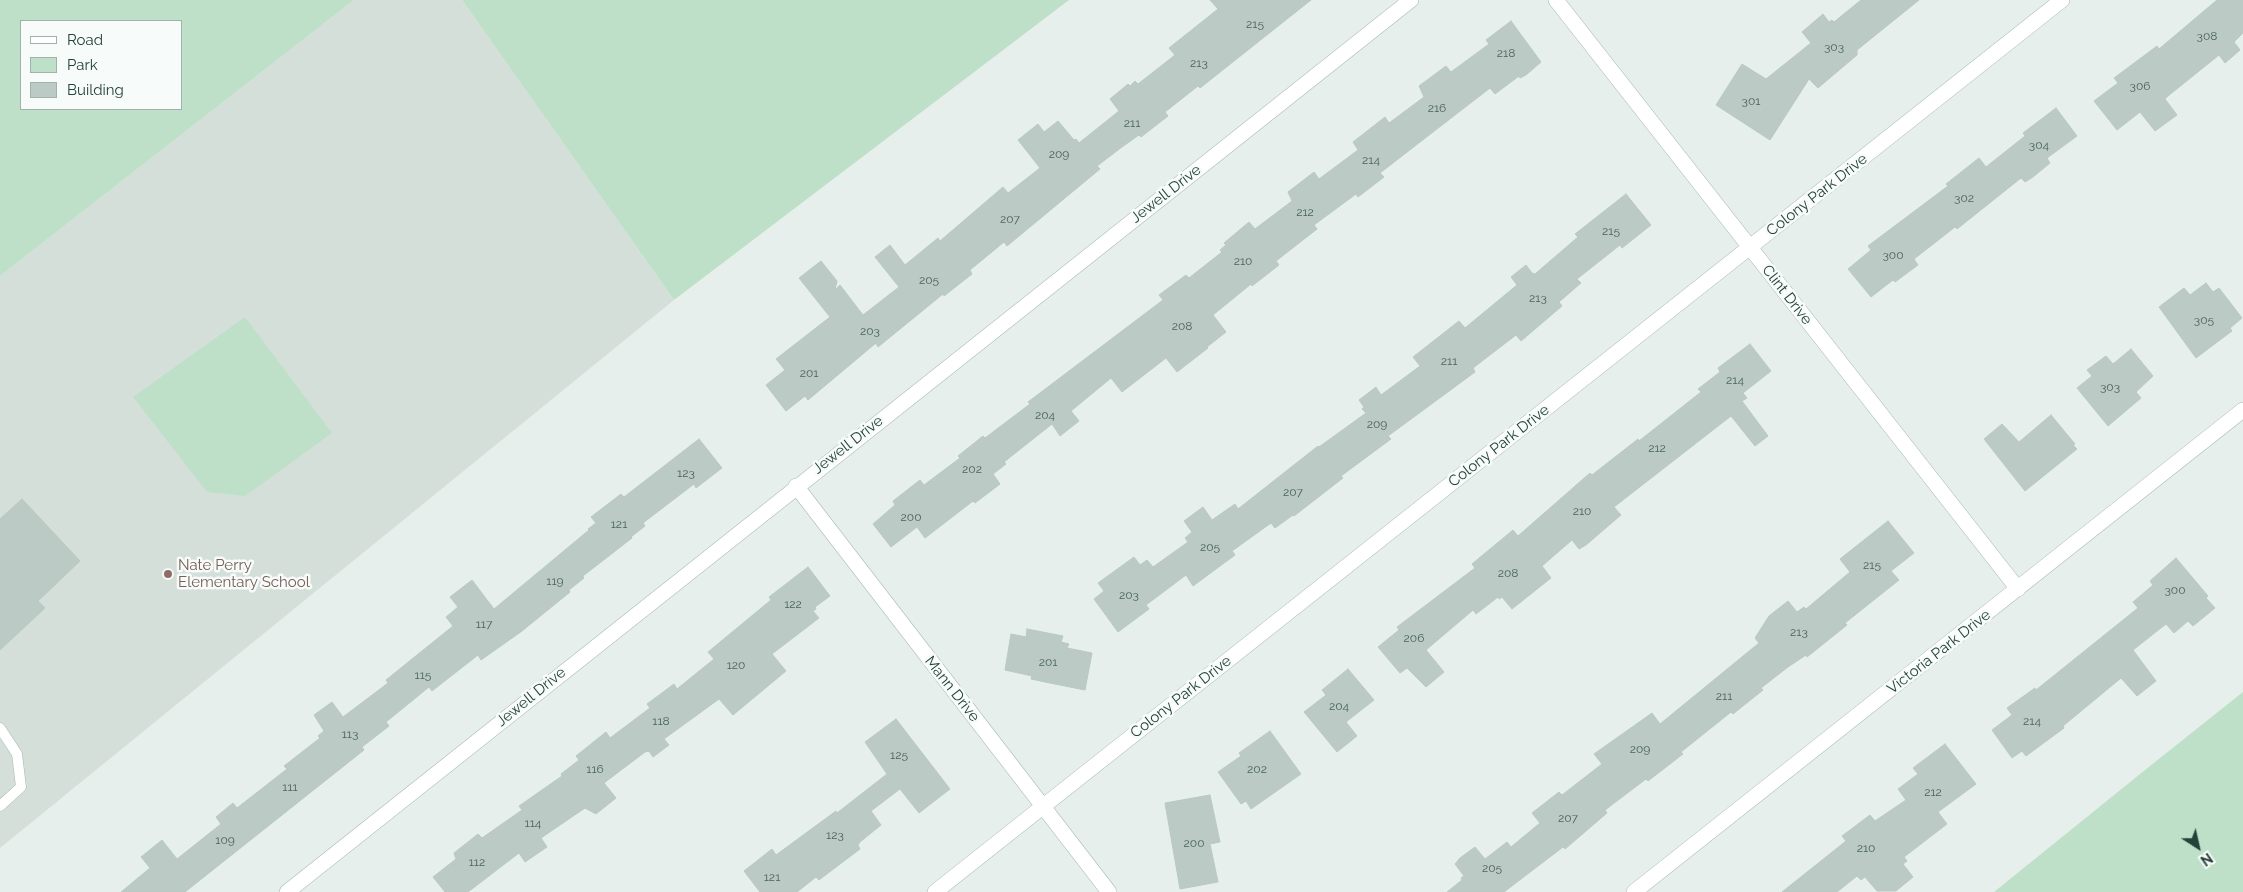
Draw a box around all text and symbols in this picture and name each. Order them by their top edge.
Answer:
house number: 215 [1246,17,1264,31]
legend [20,20,182,110]
house number: 308 [2197,29,2217,43]
text: Road [67,31,103,49]
house number: 303 [1824,40,1844,54]
house number: 218 [1497,46,1515,60]
text: Park [67,56,98,74]
house number: 213 [1190,56,1208,70]
house number: 306 [2130,79,2150,93]
text: Building [67,81,124,99]
house number: 301 [1742,94,1760,108]
house number: 216 [1428,101,1446,115]
house number: 211 [1124,116,1140,130]
house number: 304 [2029,138,2049,152]
house number: 209 [1049,147,1069,161]
street label: Colony Park Drive [1763,150,1871,240]
house number: 214 [1362,153,1380,167]
street label: Jewell Drive [1127,161,1205,227]
house number: 302 [1954,191,1974,205]
house number: 212 [1296,205,1314,219]
house number: 207 [1000,212,1020,226]
house number: 215 [1602,224,1620,238]
house number: 300 [1882,248,1904,262]
house number: 210 [1234,254,1252,268]
street label: Clint Drive [1758,262,1816,328]
house number: 205 [919,273,939,287]
house number: 213 [1529,291,1547,305]
house number: 305 [2194,313,2214,327]
house number: 208 [1172,319,1192,333]
house number: 203 [860,324,880,338]
house number: 211 [1441,354,1457,368]
house number: 201 [800,366,818,380]
house number: 214 [1726,373,1744,387]
house number: 303 [2100,380,2120,394]
street label: Colony Park Drive [1445,401,1553,491]
house number: 204 [1035,408,1055,422]
street label: Jewell Drive [809,412,887,478]
house number: 209 [1367,417,1387,431]
house number: 212 [1648,441,1666,455]
house number: 202 [962,462,982,476]
house number: 123 [677,466,695,480]
house number: 207 [1283,485,1303,499]
house number: 210 [1573,504,1591,518]
house number: 200 [901,510,921,524]
house number: 121 [611,517,627,531]
house number: 205 [1200,540,1220,554]
place label: Nate Perry Elementary School [178,556,310,591]
house number: 215 [1863,558,1881,572]
house number: 208 [1498,566,1518,580]
marker: Nate Perry Elementary School [162,568,174,580]
house number: 119 [546,574,564,588]
house number: 300 [2164,583,2186,597]
house number: 203 [1119,588,1139,602]
house number: 122 [784,597,802,611]
street label: Victoria Park Drive [1884,606,1994,698]
house number: 117 [476,617,492,631]
house number: 213 [1790,625,1808,639]
house number: 206 [1404,631,1424,645]
street label: Colony Park Drive [1127,652,1235,742]
street label: Mann Drive [921,653,983,725]
house number: 201 [1039,655,1057,669]
house number: 120 [727,658,745,672]
street label: Jewell Drive [493,664,569,730]
house number: 115 [415,668,431,682]
house number: 211 [1716,689,1732,703]
house number: 204 [1329,699,1349,713]
house number: 118 [652,714,670,728]
house number: 214 [2023,714,2041,728]
house number: 113 [342,727,358,741]
house number: 209 [1630,742,1650,756]
house number: 125 [890,748,908,762]
house number: 116 [586,762,604,776]
house number: 202 [1247,762,1267,776]
house number: 111 [282,780,298,794]
house number: 212 [1924,785,1942,799]
house number: 207 [1558,811,1578,825]
house number: 114 [525,816,541,830]
north arrow [2173,822,2223,872]
house number: 123 [826,828,844,842]
house number: 109 [215,833,235,847]
house number: 200 [1184,836,1204,850]
house number: 210 [1857,841,1875,855]
text: N [2198,850,2216,869]
house number: 112 [469,855,485,869]
house number: 205 [1482,861,1502,875]
house number: 121 [764,870,780,884]

